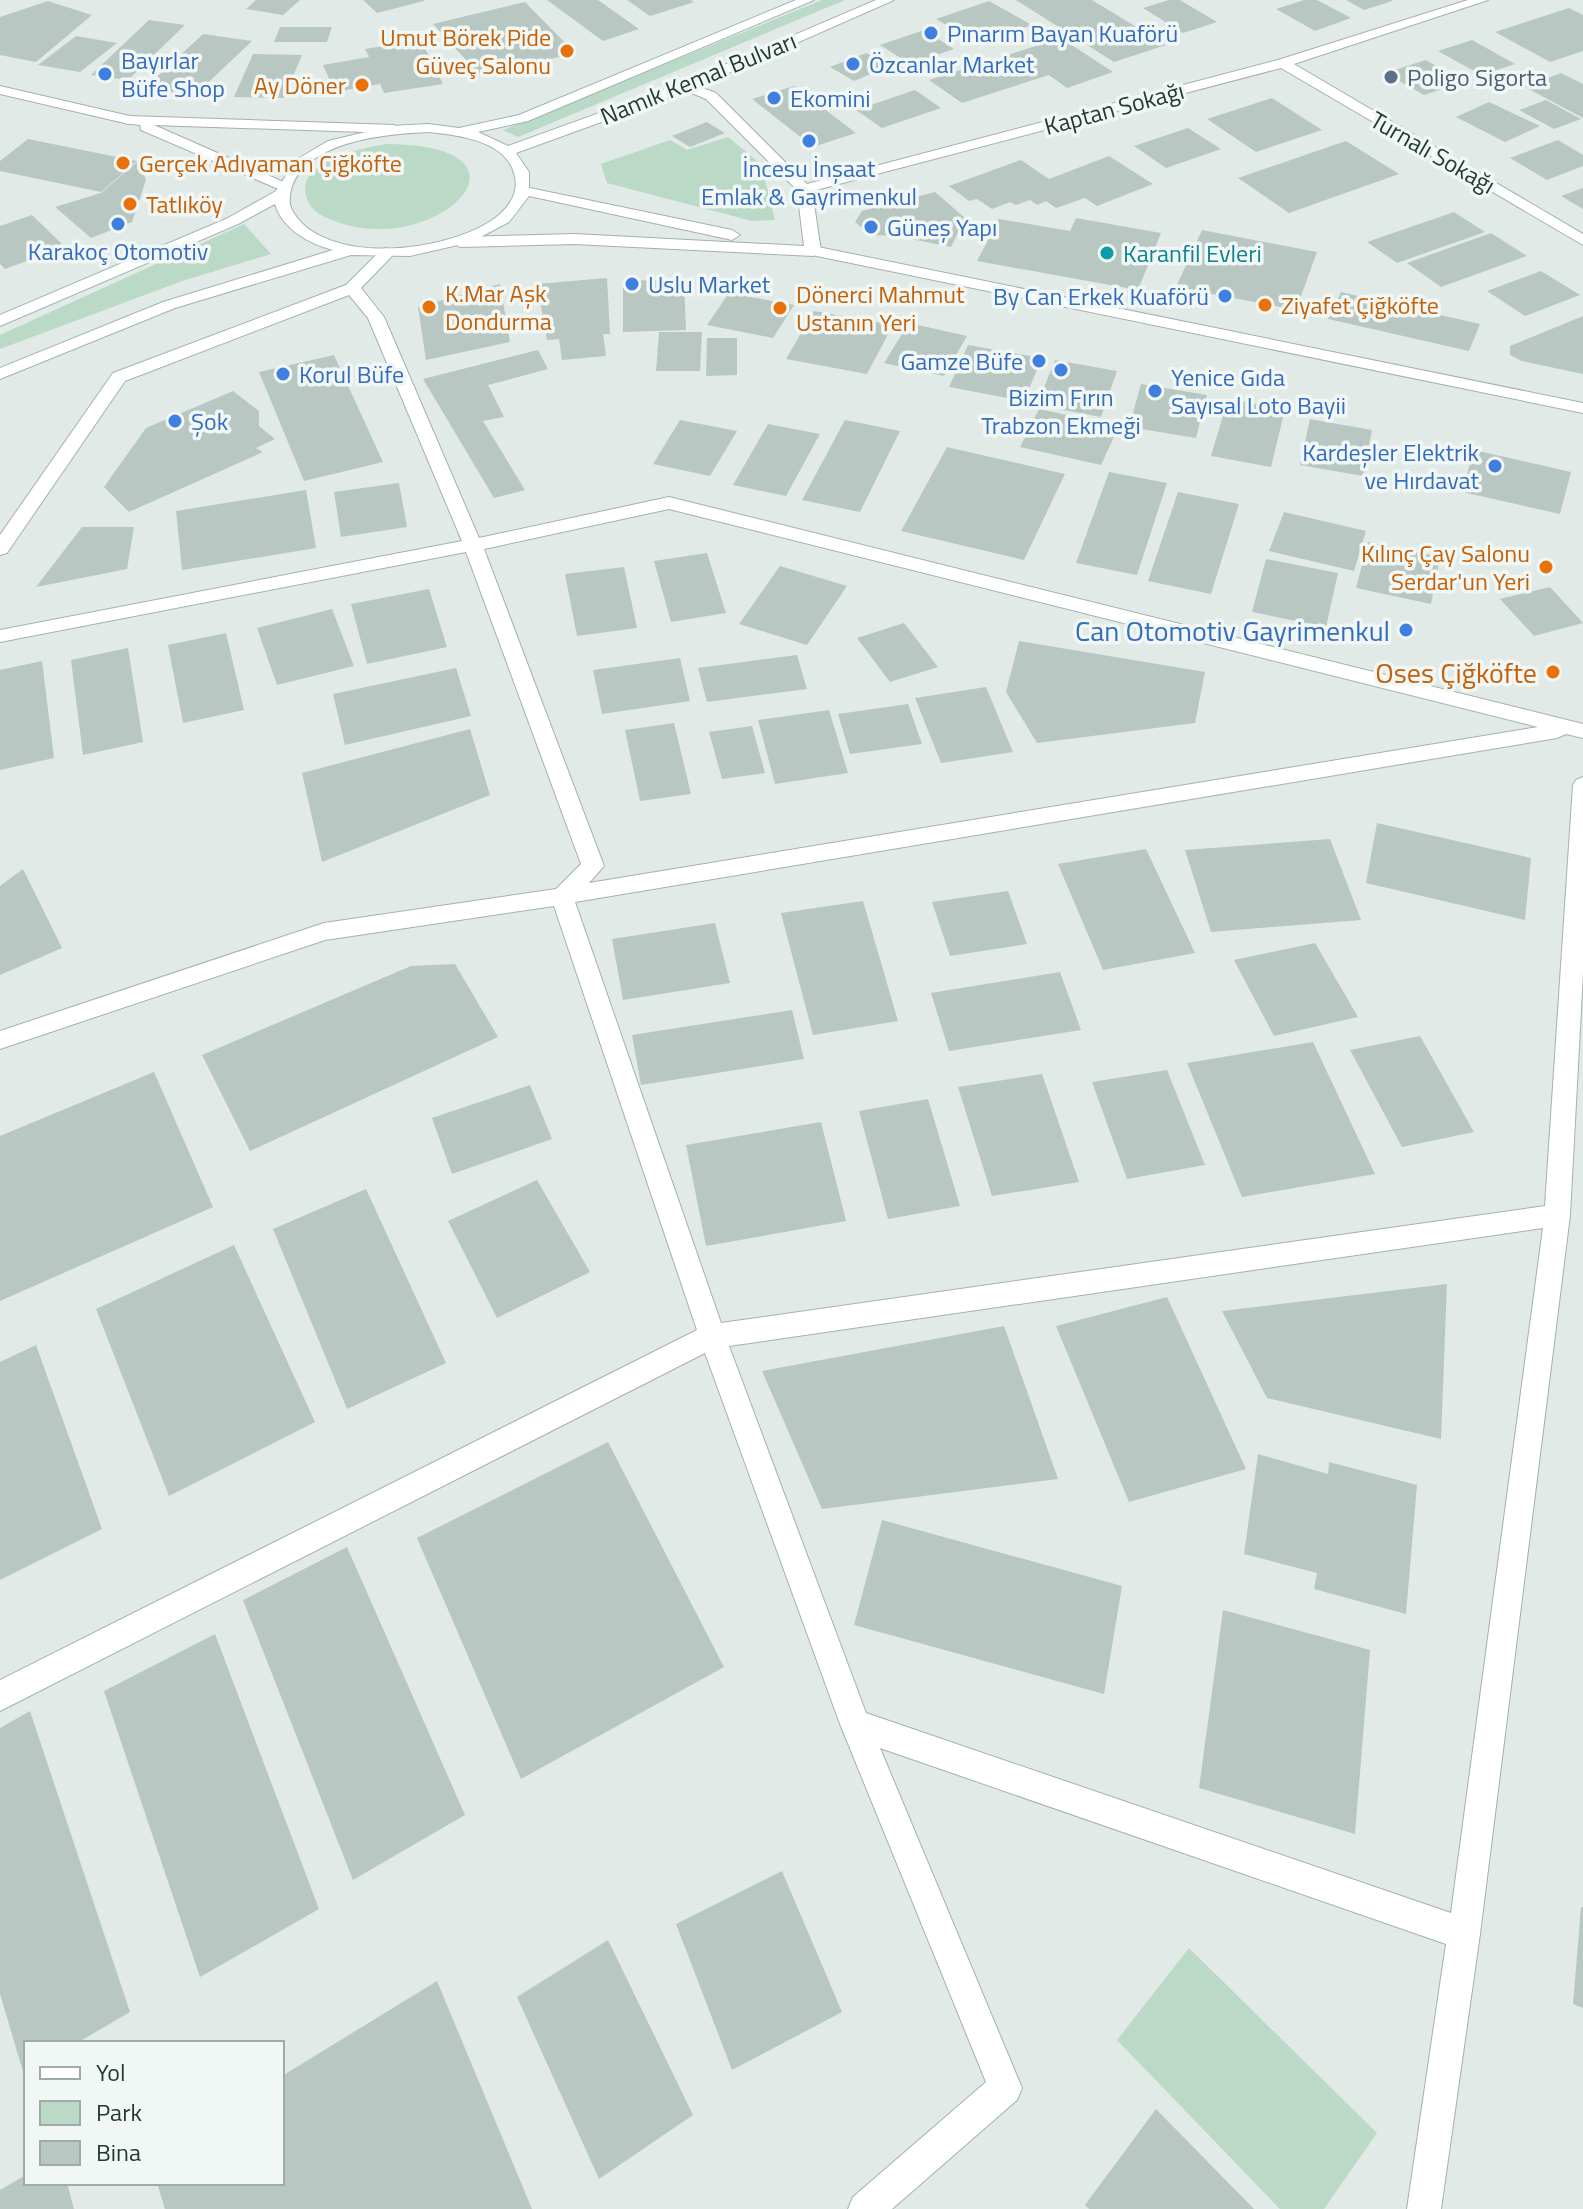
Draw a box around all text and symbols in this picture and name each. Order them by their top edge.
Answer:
place label: Pınarım Bayan Kuaförü [947,15,1178,51]
place label: Umut Börek Pide Güveç Salonu [380,19,551,83]
street label: Namık Kemal Bulvarı [595,22,801,134]
marker: Pınarım Bayan Kuaförü [922,24,940,42]
place label: Bayırlar Büfe Shop [121,42,225,106]
marker: Umut Börek Pide Güveç Salonu [558,42,576,60]
place label: Özcanlar Market [869,46,1035,82]
marker: Özcanlar Market [844,55,862,73]
place label: Poligo Sigorta [1407,59,1547,95]
marker: Bayırlar Büfe Shop [96,65,114,83]
place label: Ay Döner [254,67,346,103]
marker: Poligo Sigorta [1382,68,1400,86]
street label: Kaptan Sokağı [1040,72,1188,144]
marker: Ay Döner [353,76,371,94]
place label: Ekomini [790,80,871,116]
marker: Ekomini [765,89,783,107]
street label: Turnalı Sokağı [1364,102,1502,202]
marker: İncesu İnşaat Emlak & Gayrimenkul [800,132,818,150]
place label: Gerçek Adıyaman Çiğköfte [139,145,402,181]
place label: İncesu İnşaat Emlak & Gayrimenkul [701,150,917,214]
marker: Gerçek Adıyaman Çiğköfte [114,154,132,172]
place label: Tatlıköy [146,186,223,222]
marker: Tatlıköy [121,195,139,213]
place label: Güneş Yapı [887,209,997,245]
marker: Karakoç Otomotiv [109,215,127,233]
marker: Güneş Yapı [862,218,880,236]
place label: Karakoç Otomotiv [28,233,208,269]
place label: Karanfil Evleri [1123,235,1262,271]
marker: Karanfil Evleri [1098,244,1116,262]
place label: Uslu Market [648,266,771,302]
place label: K.Mar Aşk Dondurma [445,275,552,339]
marker: Uslu Market [623,275,641,293]
place label: Dönerci Mahmut Ustanın Yeri [796,276,965,340]
place label: By Can Erkek Kuaförü [993,278,1209,314]
marker: By Can Erkek Kuaförü [1216,287,1234,305]
place label: Ziyafet Çiğköfte [1281,287,1439,323]
marker: Ziyafet Çiğköfte [1256,296,1274,314]
marker: K.Mar Aşk Dondurma [420,298,438,316]
marker: Dönerci Mahmut Ustanın Yeri [771,299,789,317]
place label: Gamze Büfe [901,343,1023,379]
marker: Gamze Büfe [1030,352,1048,370]
place label: Korul Büfe [299,356,404,392]
place label: Yenice Gıda Sayısal Loto Bayii [1171,359,1346,423]
marker: Bizim Fırın Trabzon Ekmeği [1052,361,1070,379]
marker: Korul Büfe [274,365,292,383]
place label: Bizim Fırın Trabzon Ekmeği [981,379,1141,443]
marker: Yenice Gıda Sayısal Loto Bayii [1146,382,1164,400]
place label: Şok [191,403,229,439]
marker: Şok [166,412,184,430]
place label: Kardeşler Elektrik ve Hırdavat [1302,434,1480,498]
marker: Kardeşler Elektrik ve Hırdavat [1486,457,1504,475]
place label: Kılınç Çay Salonu Serdar'un Yeri [1361,535,1530,599]
marker: Kılınç Çay Salonu Serdar'un Yeri [1537,558,1555,576]
place label: Can Otomotiv Gayrimenkul [1075,609,1390,652]
marker: Can Otomotiv Gayrimenkul [1397,621,1415,639]
place label: Oses Çiğköfte [1375,651,1537,694]
marker: Oses Çiğköfte [1544,663,1562,681]
legend [24,2041,284,2185]
text: Yol [96,2054,125,2090]
text: Park [96,2094,142,2130]
text: Bina [96,2134,141,2170]

